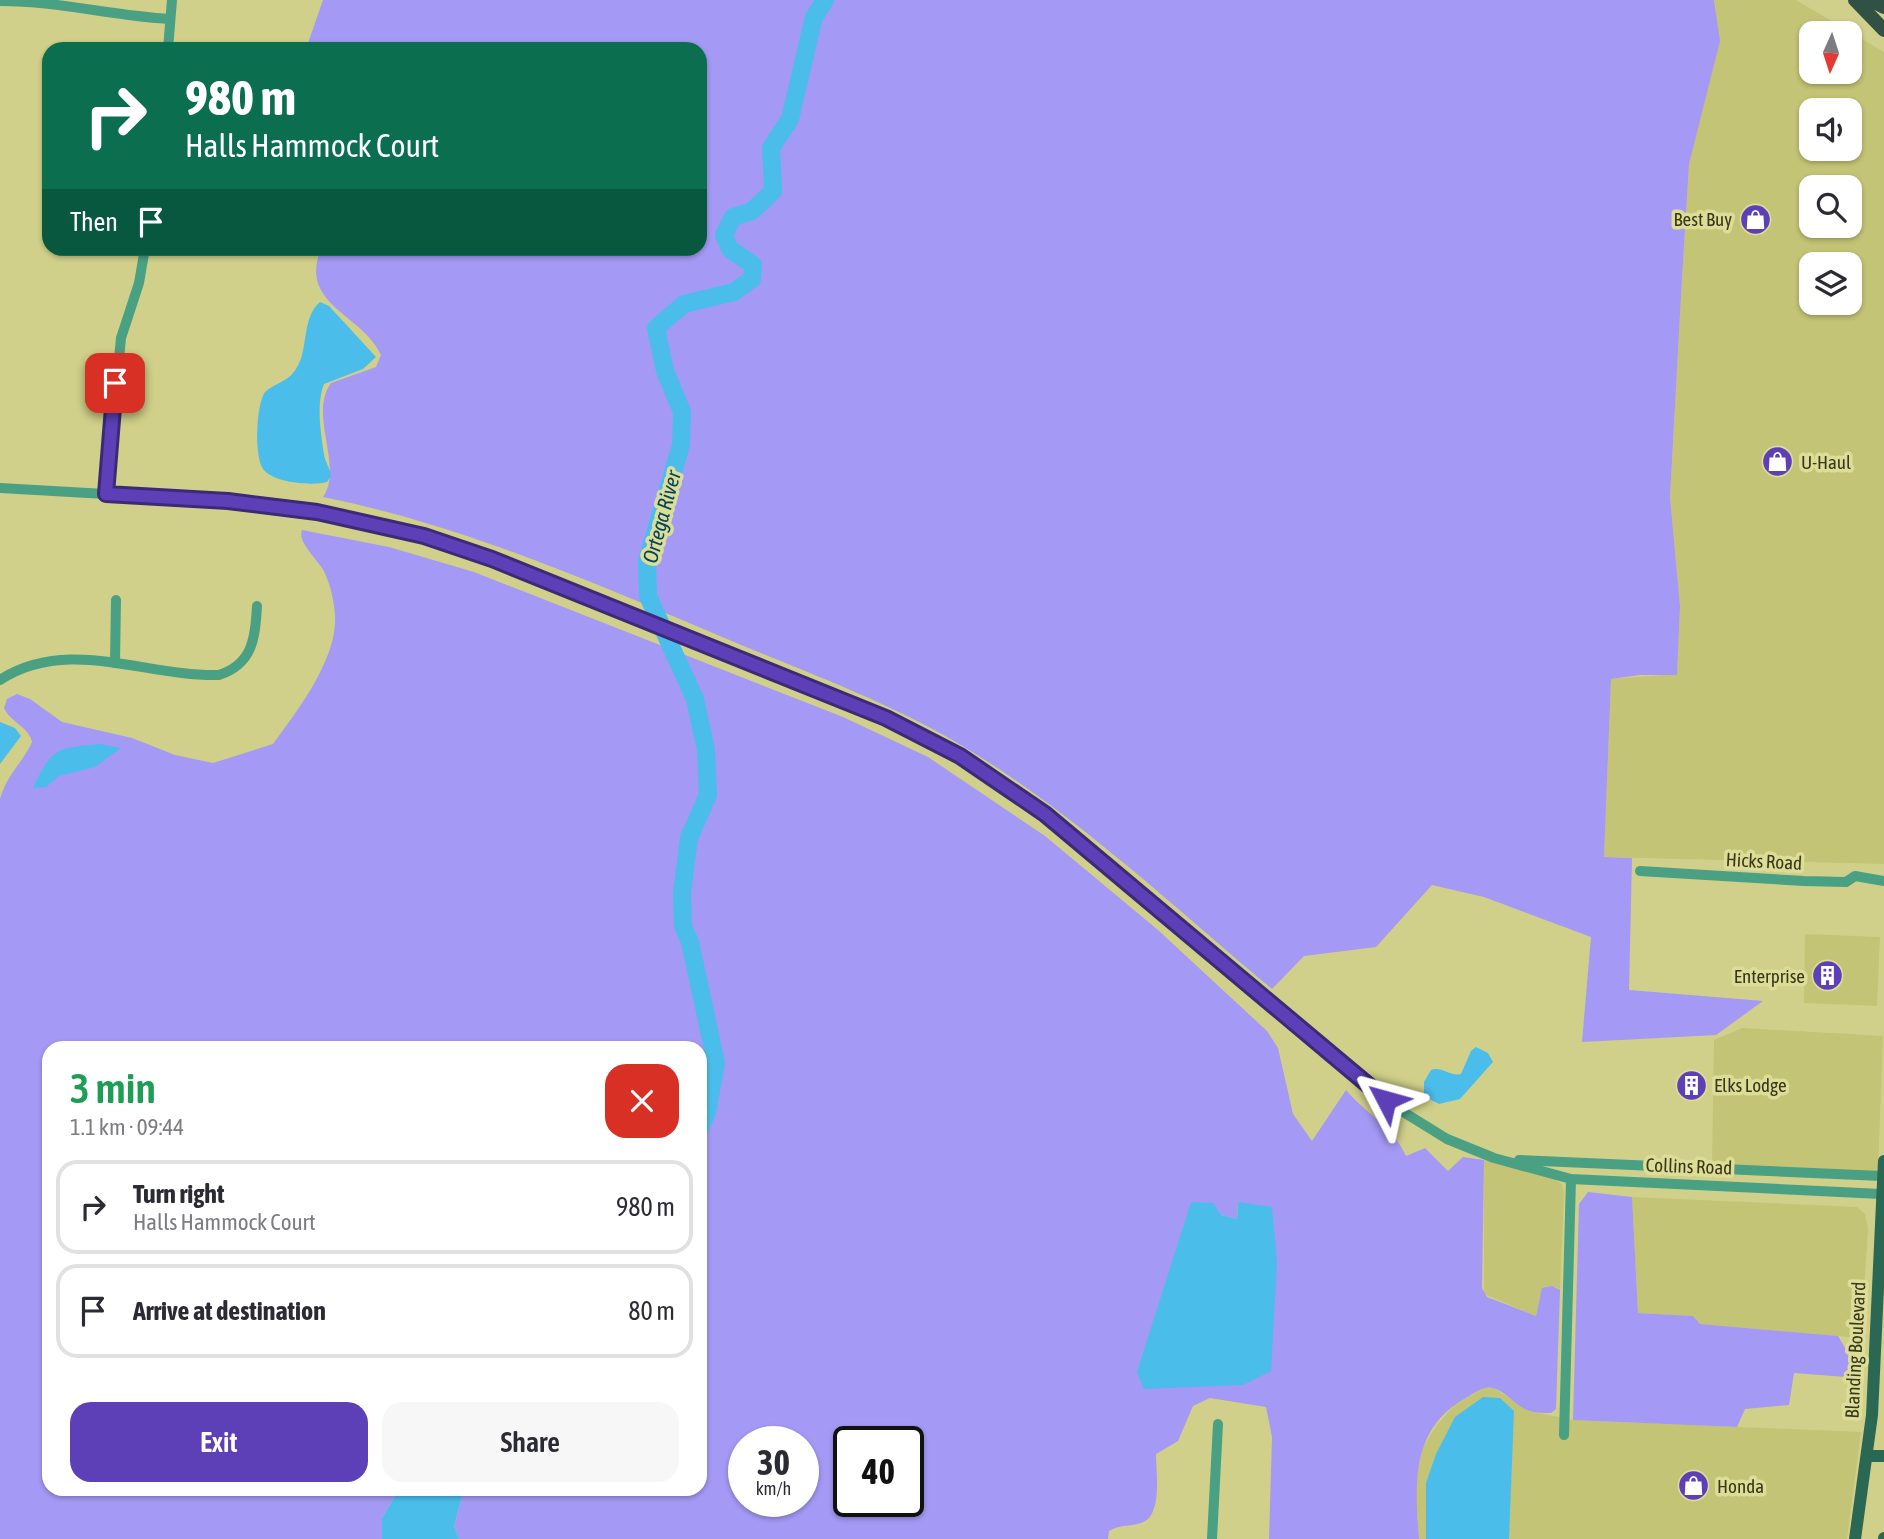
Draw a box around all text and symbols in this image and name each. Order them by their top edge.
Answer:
north arrow [1799,21,1862,84]
map controls [1799,21,1862,315]
text: 980 m [185,69,296,125]
icon: right [70,70,161,161]
button: sound [1799,98,1862,161]
text: Halls Hammock Court [185,127,439,164]
button: search [1799,175,1862,238]
shop icon: Best Buy [1738,202,1772,236]
icon: arrive [132,203,170,241]
text: Then [70,207,118,237]
place label: Best Buy [1674,208,1732,230]
button: layers [1799,252,1862,315]
pin [85,353,145,413]
icon: arrive [96,364,134,402]
shop icon: U-Haul [1761,445,1795,479]
place label: U-Haul [1801,451,1851,473]
water label: Ortega River [637,467,685,566]
street label: Hicks Road [1725,848,1803,874]
building icon: Enterprise [1811,959,1845,993]
place label: Enterprise [1734,965,1805,987]
position arrow [1349,1063,1423,1137]
text: 3 min [70,1064,156,1112]
button: close [605,1064,679,1138]
building icon: Elks Lodge [1674,1068,1708,1102]
place label: Elks Lodge [1714,1074,1787,1096]
text: 1.1 km · 09:44 [70,1114,184,1140]
street label: Collins Road [1645,1153,1733,1179]
text: Turn right [133,1179,224,1209]
icon: right [74,1188,112,1226]
text: 980 m [616,1192,675,1222]
text: Halls Hammock Court [133,1209,316,1235]
street label: Blanding Boulevard [1840,1281,1870,1419]
icon: arrive [74,1292,112,1330]
text: Arrive at destination [133,1296,326,1326]
text: 80 m [628,1296,675,1326]
button: Exit [70,1402,368,1482]
button: Share [382,1402,679,1482]
speed limit sign: 40 [833,1426,924,1517]
text: 30 [757,1442,790,1482]
shop icon: Honda [1677,1469,1711,1503]
place label: Honda [1717,1475,1764,1497]
text: km/h [756,1478,791,1499]

